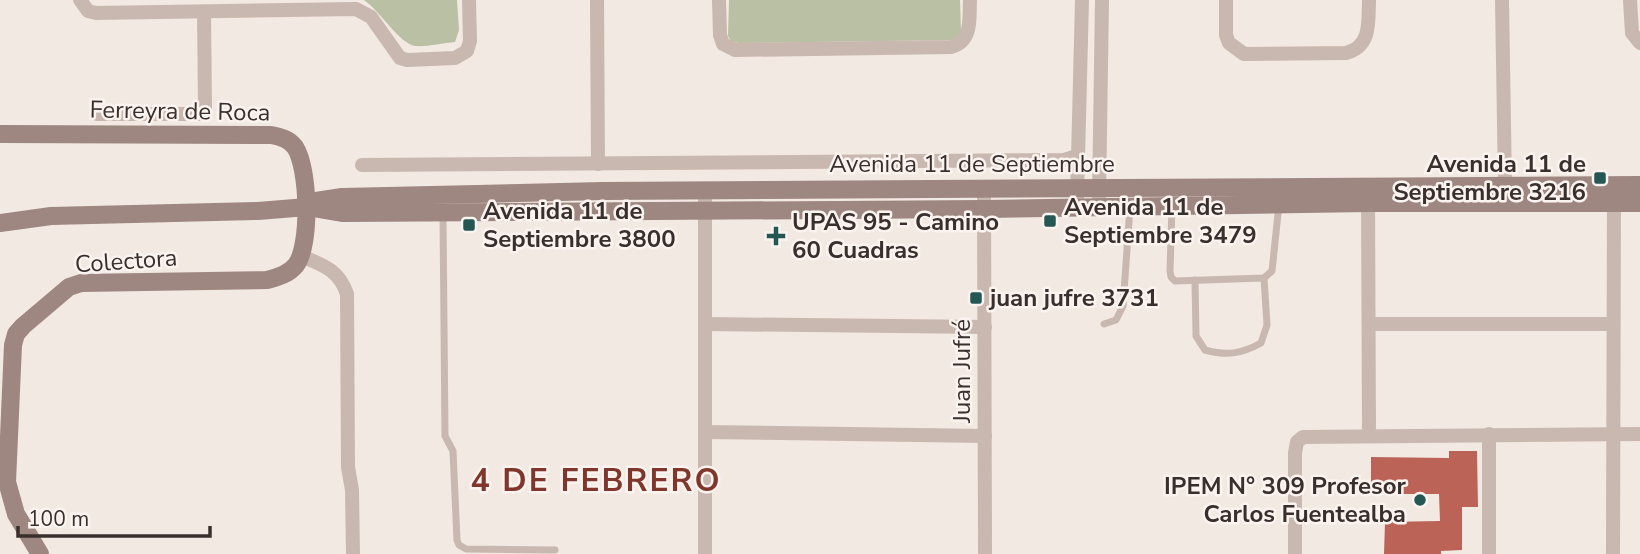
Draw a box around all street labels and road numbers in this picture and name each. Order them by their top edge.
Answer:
street label: Ferreyra de Roca [89,93,271,129]
street label: Avenida 11 de Septiembre [829,148,1115,180]
street label: Colectora [74,241,178,281]
street label: Juan Jufré [946,319,978,424]

